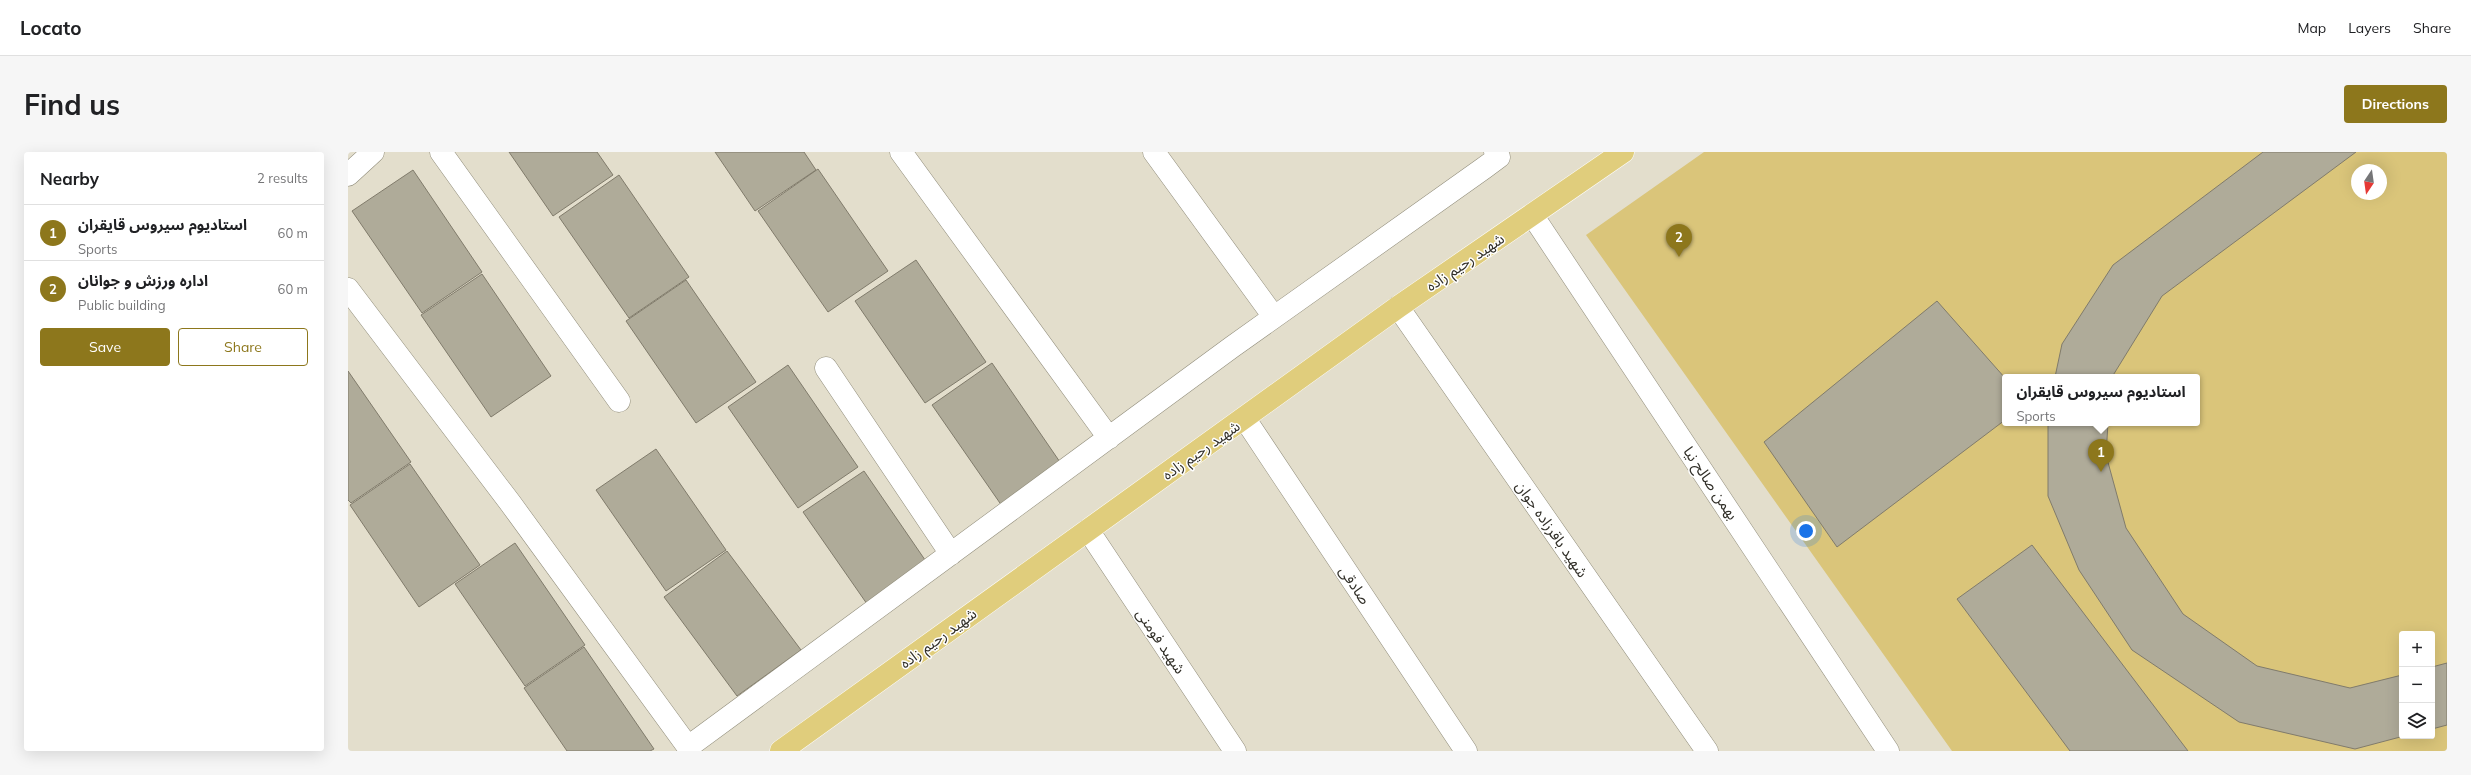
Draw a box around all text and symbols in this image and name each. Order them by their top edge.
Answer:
text: Locato [20,16,81,40]
text: Map [2297,19,2326,37]
text: Layers [2348,19,2391,37]
text: Share [2413,19,2451,37]
button: Directions [2344,85,2447,123]
text: Find us [24,87,120,122]
north arrow [2351,164,2387,200]
text: Nearby [40,168,99,189]
text: 2 results [257,170,308,186]
text: استادیوم سیروس قایقران [78,215,247,234]
pin: 2 [1666,224,1692,257]
text: 1 [49,225,57,241]
text: 60 m [278,225,308,241]
street label: شهید رحیم زاده [1422,229,1509,297]
text: Sports [78,241,117,257]
text: اداره ورزش و جوانان [78,271,208,290]
text: 2 [49,281,57,297]
text: 60 m [278,281,308,297]
text: Public building [78,297,166,313]
button: Save [40,328,170,366]
button: Share [178,328,308,366]
popup [2002,374,2200,426]
text: استادیوم سیروس قایقران [2016,382,2186,401]
text: Sports [2016,408,2056,424]
street label: شهید رحیم زاده [1158,416,1245,485]
pin: 1 [2088,439,2114,472]
street label: بهمن صالح نیا [1677,443,1743,525]
street label: شهید باقرزاده جوان [1512,477,1592,581]
your location [1796,521,1816,541]
street label: صادقی [1335,562,1375,608]
street label: شهید رحیم زاده [896,604,982,674]
street label: شهید فومنی [1132,605,1190,677]
map controls [2399,631,2435,739]
button: + [2399,631,2435,667]
button: − [2399,667,2435,703]
button: layers [2399,703,2435,739]

